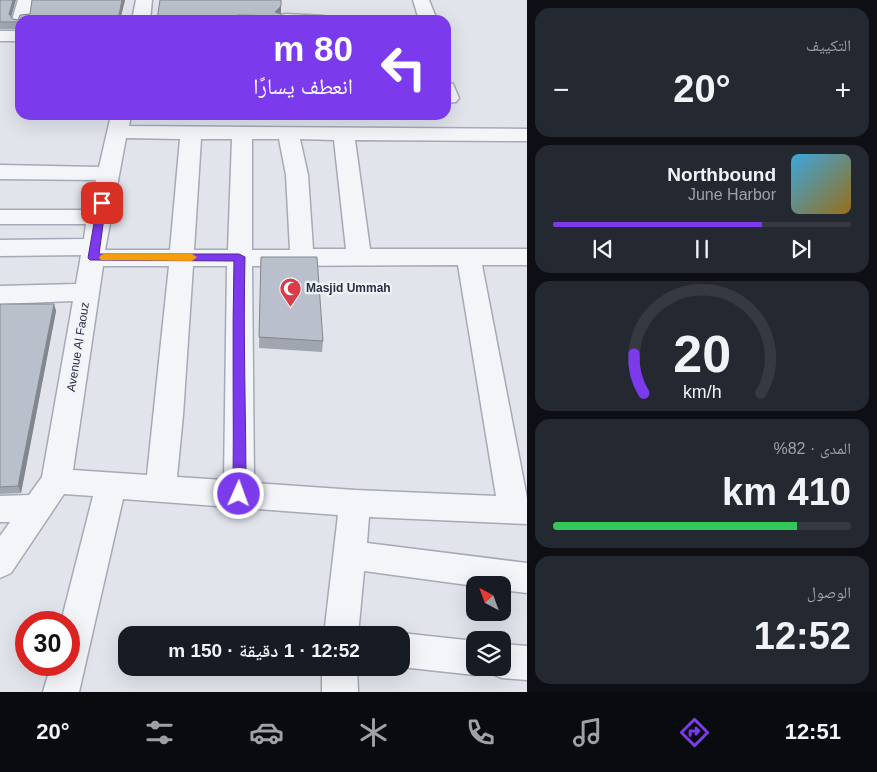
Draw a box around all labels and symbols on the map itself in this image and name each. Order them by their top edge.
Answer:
pin [81,182,123,224]
mosque icon: Masjid Ummah [278,276,302,307]
place label: Masjid Ummah [306,281,391,295]
street label: Avenue Al Faouz [64,301,92,393]
position arrow [212,467,264,519]
north arrow [466,576,511,621]
speed limit sign: 30 [15,611,80,676]

